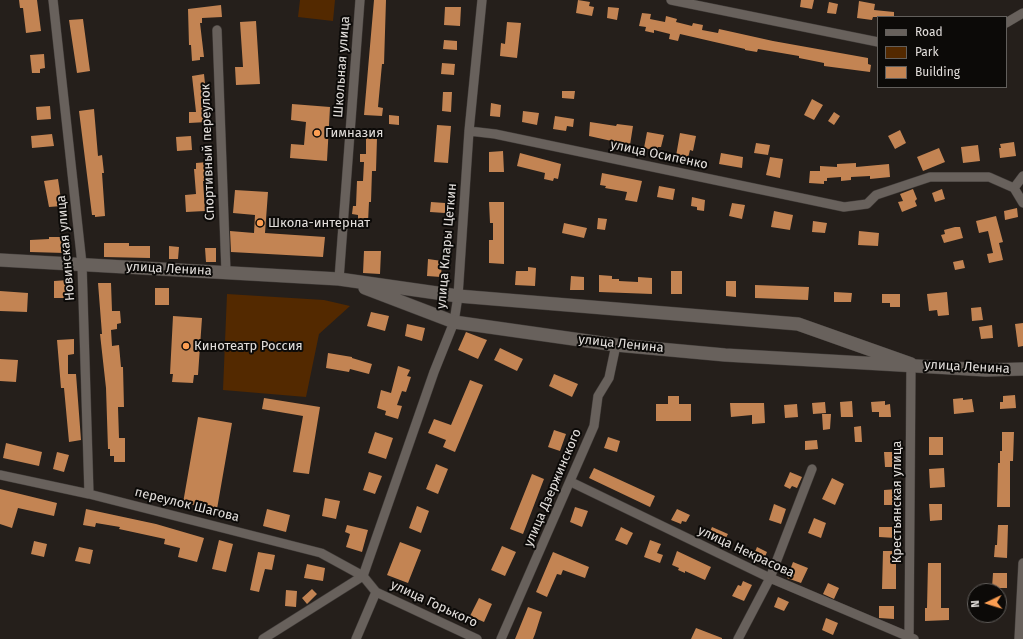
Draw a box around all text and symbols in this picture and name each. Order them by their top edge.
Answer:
street label: Школьная улица [331,16,353,118]
legend [877,16,1007,88]
text: Road [915,25,943,39]
text: Park [915,45,939,59]
text: Building [915,65,960,79]
street label: Спортивный переулок [198,83,218,221]
place label: Гимназия [325,125,383,141]
marker: Гимназия [312,128,322,138]
street label: улица Осипенко [609,137,709,173]
street label: улица Клары Цеткин [434,183,460,309]
street label: Новинская улица [54,195,78,301]
place label: Школа-интернат [268,215,370,231]
marker: Школа-интернат [255,218,265,228]
street label: улица Ленина [126,259,212,279]
street label: улица Ленина [578,332,664,356]
place label: Кинотеатр Россия [194,338,303,354]
marker: Кинотеатр Россия [181,341,191,351]
street label: улица Ленина [924,357,1010,377]
street label: улица Дзержинского [521,427,585,549]
street label: Крестьянская улица [889,441,905,563]
street label: переулок Шагова [133,484,241,526]
street label: улица Некрасова [695,523,797,581]
street label: улица Горького [388,577,480,631]
north arrow [967,583,1007,623]
text: N [969,600,982,608]

